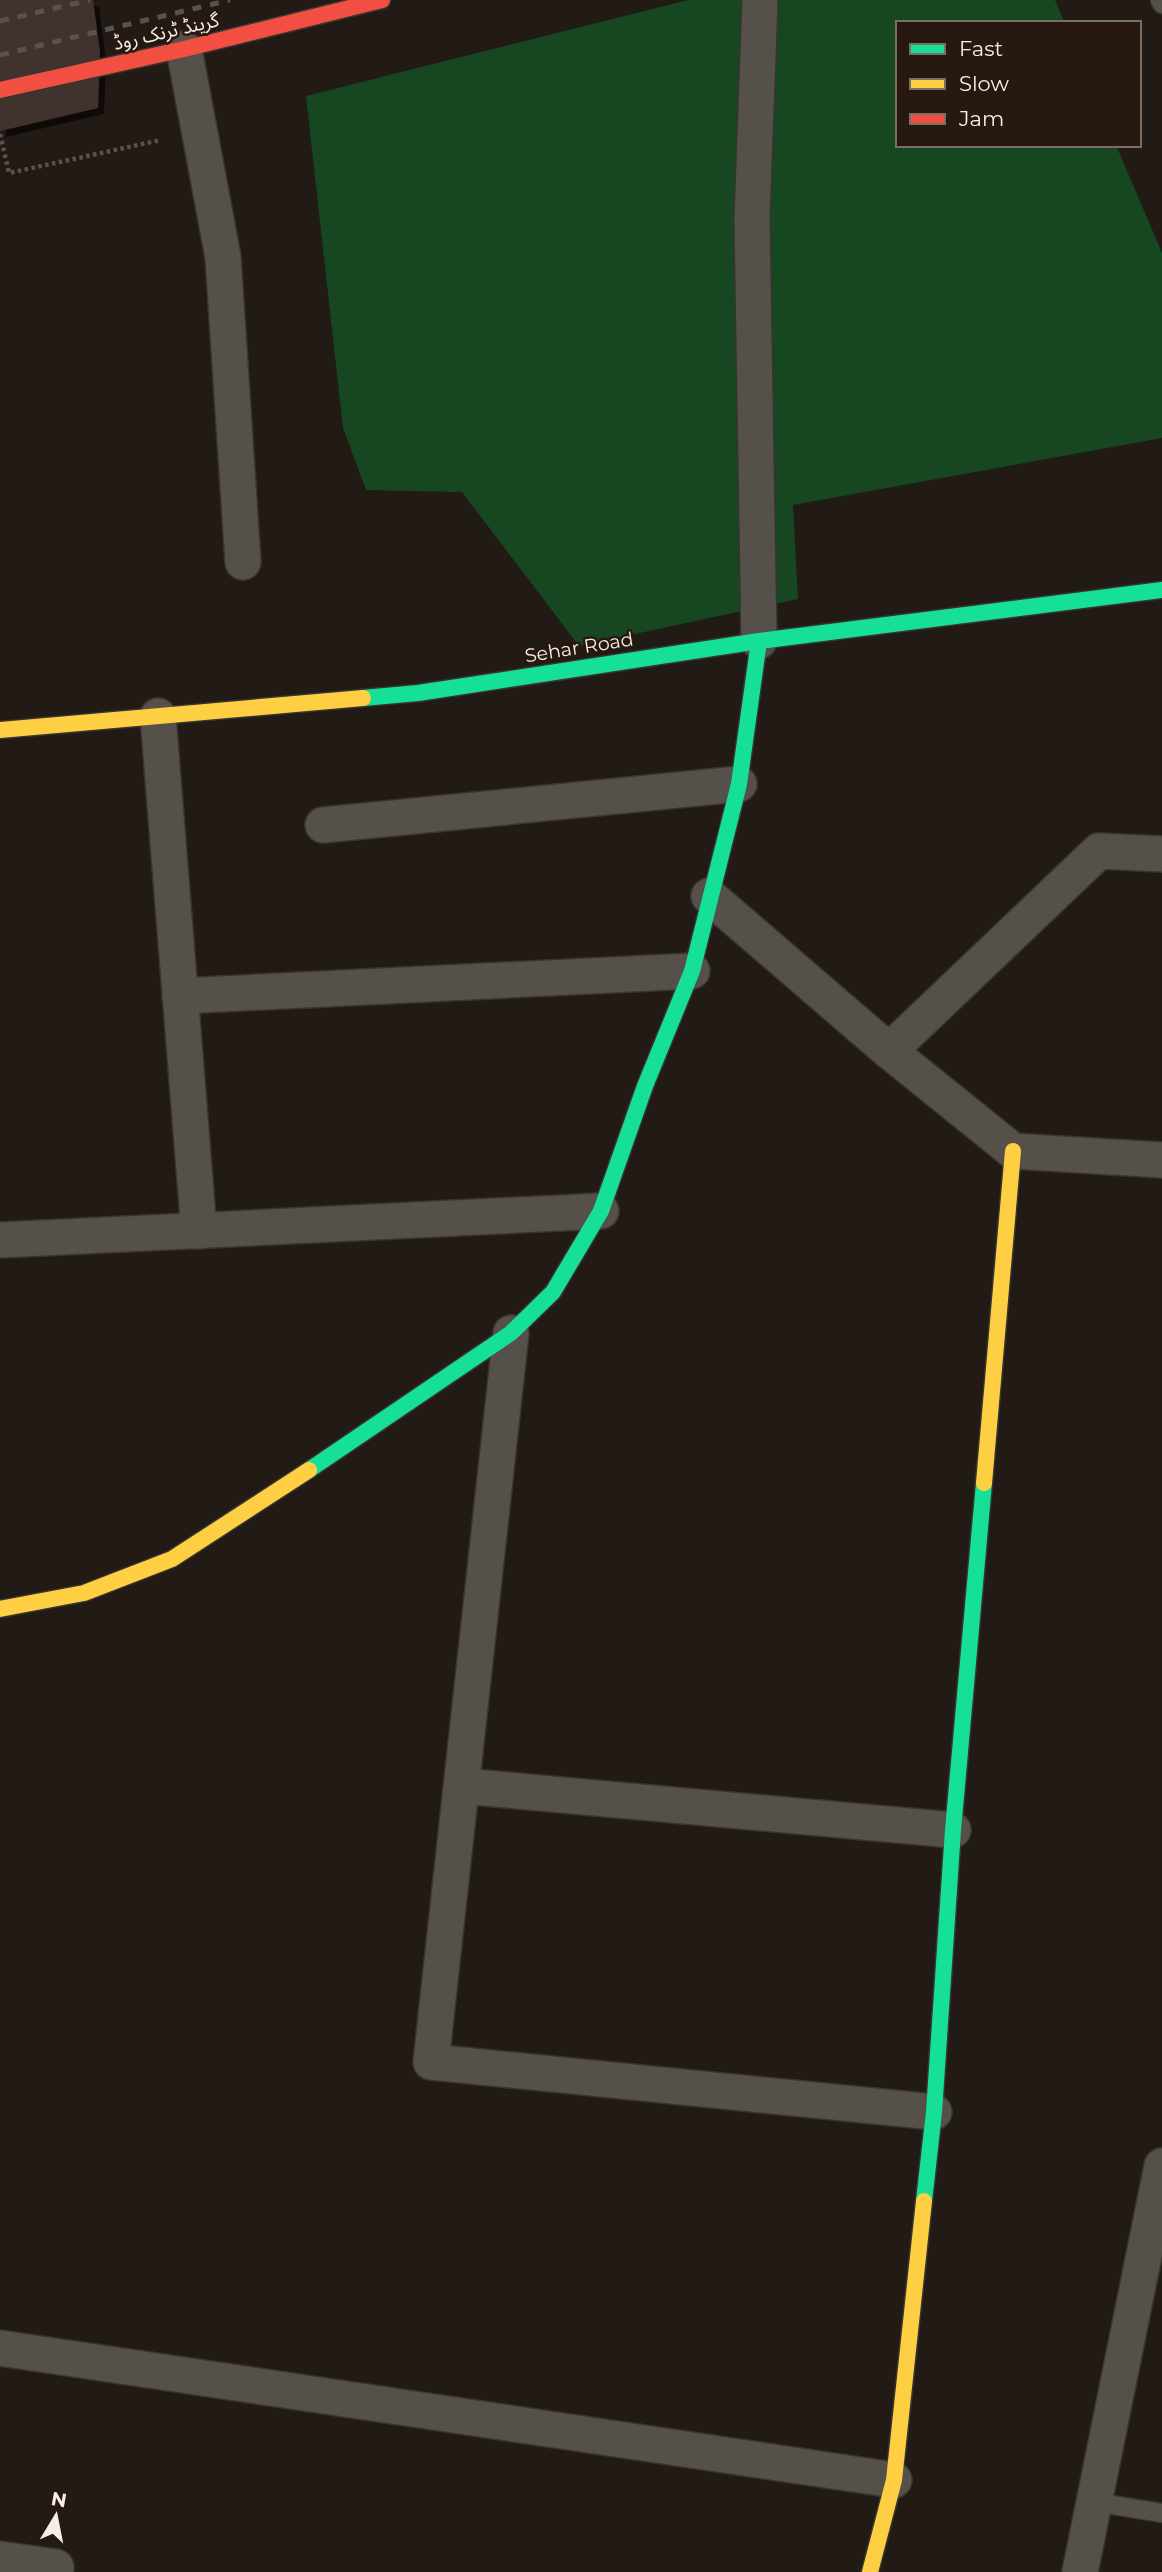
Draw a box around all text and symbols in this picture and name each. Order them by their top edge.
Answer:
street label: گرینڈ ٹرنک روڈ [111,8,222,55]
legend [896,21,1141,147]
text: Fast [959,36,1003,61]
text: Slow [959,71,1009,96]
text: Jam [958,106,1004,131]
street label: Sehar Road [523,628,635,667]
north arrow [21,2481,91,2551]
text: N [49,2487,68,2512]

